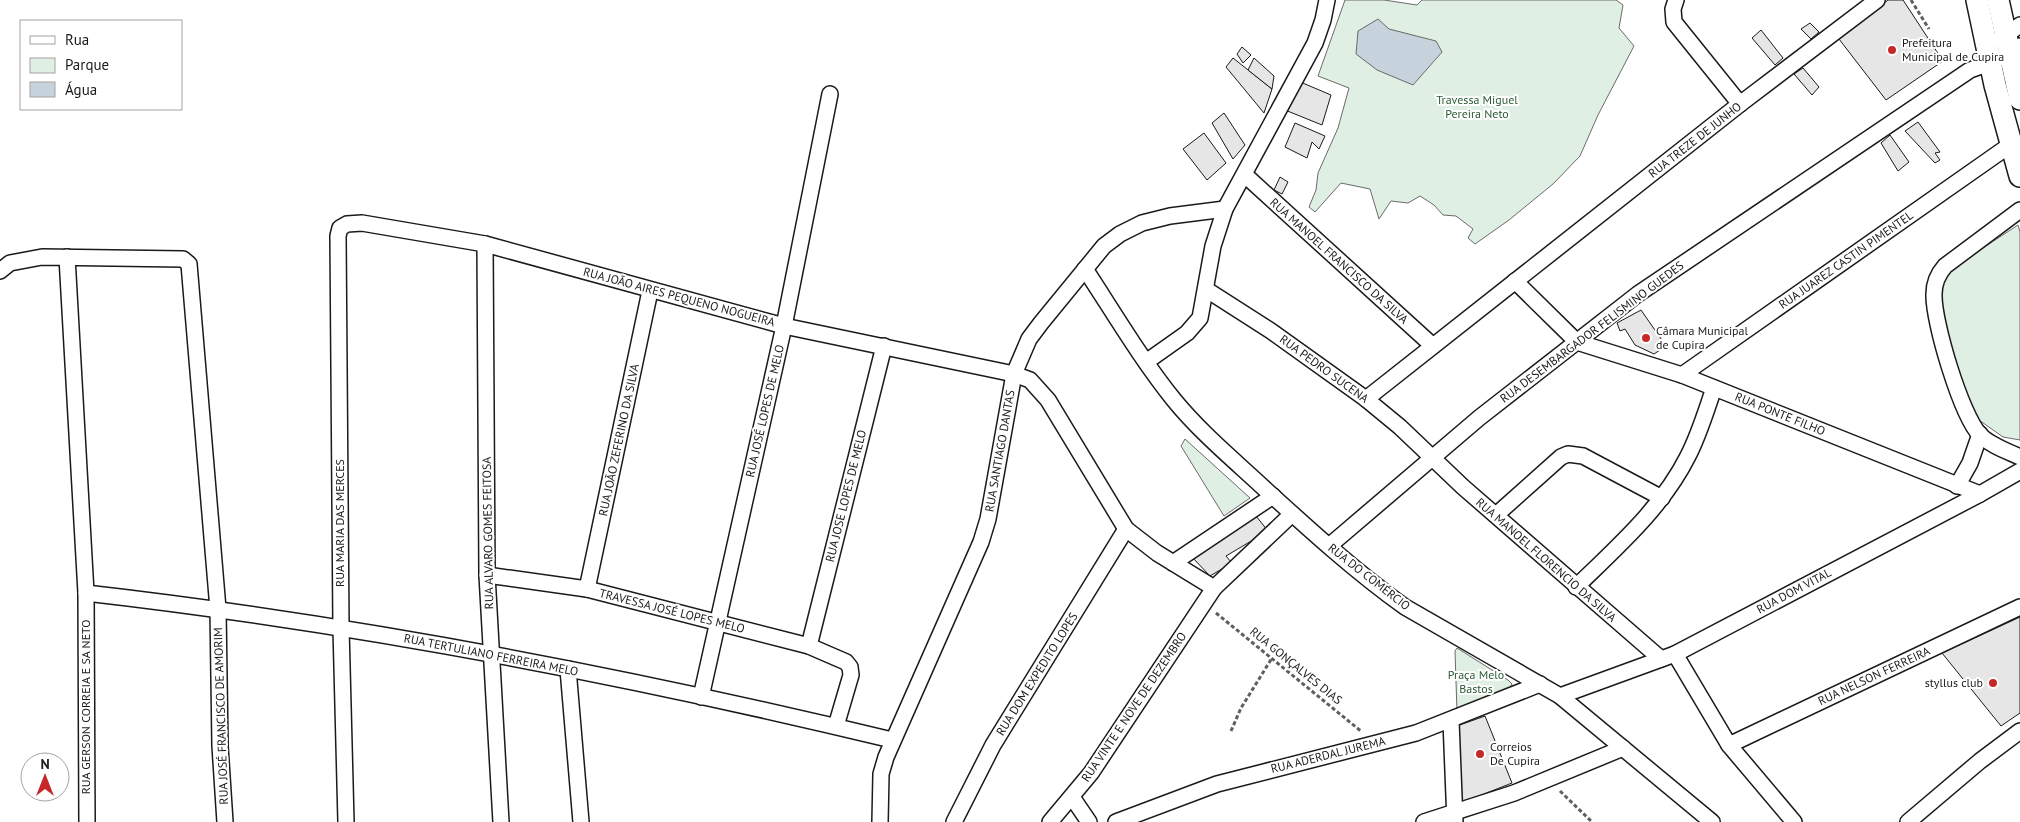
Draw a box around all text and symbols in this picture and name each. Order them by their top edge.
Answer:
legend [20,20,182,110]
text: Rua [65,30,89,49]
place label: Prefeitura Municipal de Cupira [1902,35,2004,64]
marker: Prefeitura Municipal de Cupira [1886,44,1898,56]
text: Parque [65,55,109,74]
text: Água [65,80,97,99]
park label: Travessa Miguel Pereira Neto [1436,92,1518,121]
street label: RUA TREZE DE JUNHO [1645,99,1744,181]
street label: RUA MANOEL FRANCISCO DA SILVA [1267,194,1412,327]
street label: RUA JUAREZ CASTIN PIMENTEL [1776,207,1916,312]
street label: RUA DESEMBARGADOR FELISMINO GUEDES [1497,258,1687,406]
street label: RUA JOÃO AIRES PEQUENO NOGUEIRA [582,264,777,329]
place label: Câmara Municipal de Cupira [1656,323,1749,352]
street label: RUA PEDRO SUCENA [1277,331,1372,406]
marker: Câmara Municipal de Cupira [1640,332,1652,344]
street label: RUA JOSÉ LOPES DE MELO [742,343,787,479]
street label: RUA JOÃO ZEFERINO DA SILVA [595,362,642,517]
street label: RUA SANTIAGO DANTAS [981,389,1018,513]
street label: RUA PONTE FILHO [1733,389,1827,438]
street label: RUA JOSE LOPES DE MELO [822,428,869,564]
street label: RUA ALVARO GOMES FEITOSA [479,457,496,609]
street label: RUA MARIA DAS MERCES [332,459,347,587]
street label: RUA MANOEL FLORENCIO DA SILVA [1473,494,1620,625]
street label: RUA DO COMÉRCIO [1325,540,1413,613]
street label: RUA DOM VITAL [1754,565,1834,617]
street label: TRAVESSA JOSÉ LOPES MELO [598,585,746,636]
street label: RUA DOM EXPEDITO LOPES [992,609,1081,738]
street label: RUA GERSON CORREIA E SA NETO [78,620,93,794]
street label: RUA GONÇALVES DIAS [1247,624,1345,707]
street label: RUA JOSÉ FRANCISCO DE AMORIM [210,627,231,805]
street label: RUA VINTE E NOVE DE DEZEMBRO [1078,629,1189,784]
street label: RUA TERTULIANO FERREIRA MELO [403,630,580,679]
street label: RUA NELSON FERREIRA [1815,643,1932,708]
park label: Praça Melo Bastos [1448,667,1504,696]
place label: styllus club [1925,675,1983,690]
marker: styllus club [1987,677,1999,689]
street label: RUA ADERDAL JUREMA [1269,733,1387,776]
place label: Correios De Cupira [1490,739,1540,768]
marker: Correios De Cupira [1474,748,1486,760]
north arrow [20,752,70,802]
text: N [40,755,50,773]

